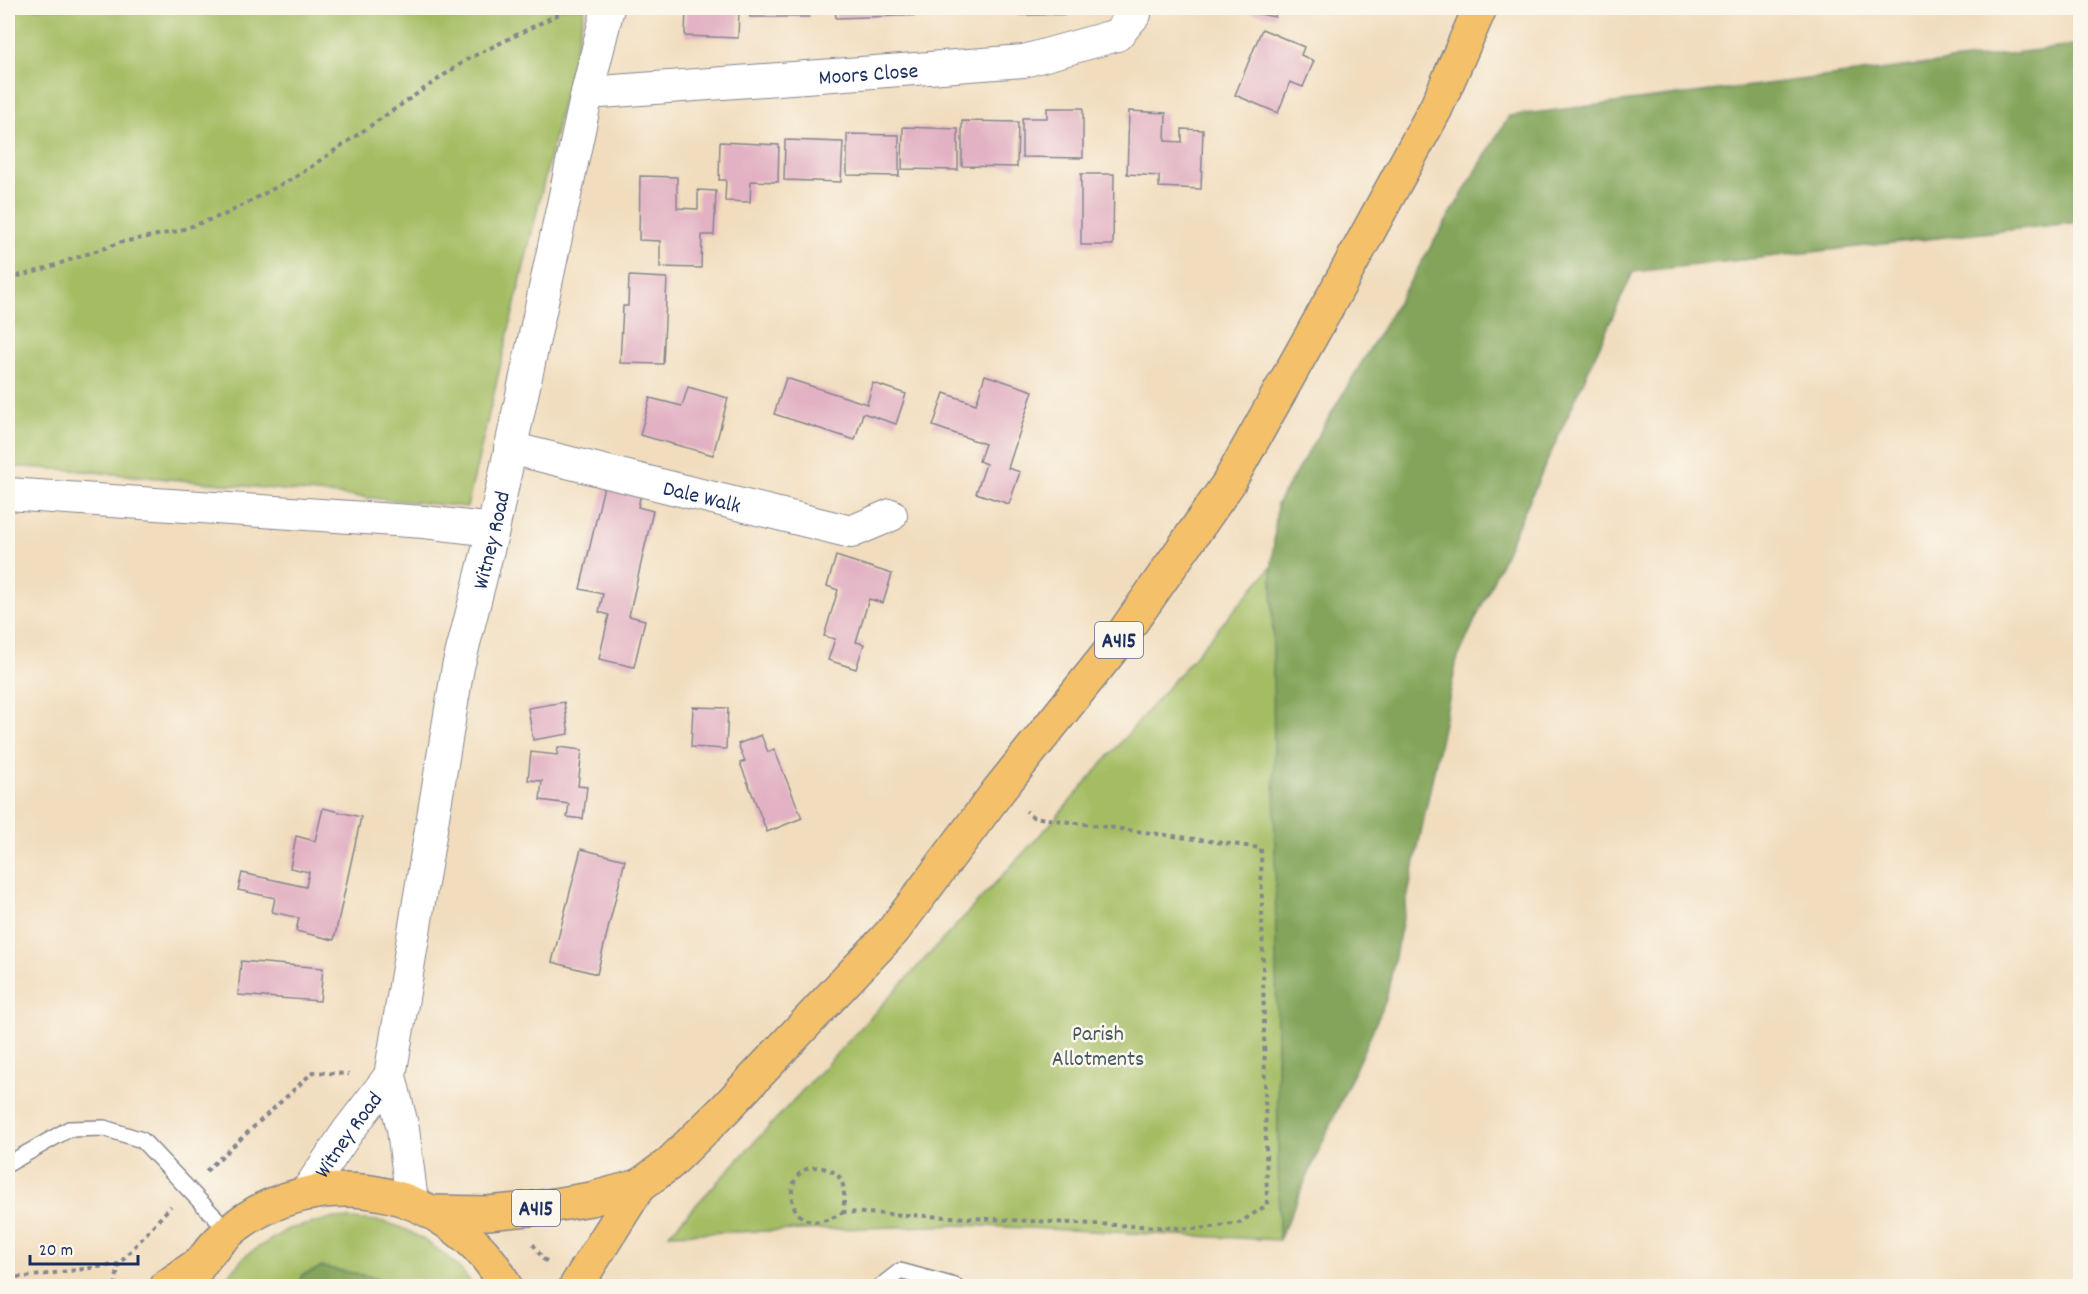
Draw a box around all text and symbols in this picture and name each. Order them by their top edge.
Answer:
street label: Moors Close [818,57,919,95]
street label: Dale Walk [659,474,743,523]
street label: Witney Road [467,489,520,593]
road number: A415 [1095,622,1143,658]
park label: Parish Allotments [1052,1020,1144,1076]
street label: Witney Road [308,1086,392,1185]
road number: A415 [512,1190,560,1226]
scale bar [30,1228,138,1266]
text: 20 m [39,1239,73,1264]

